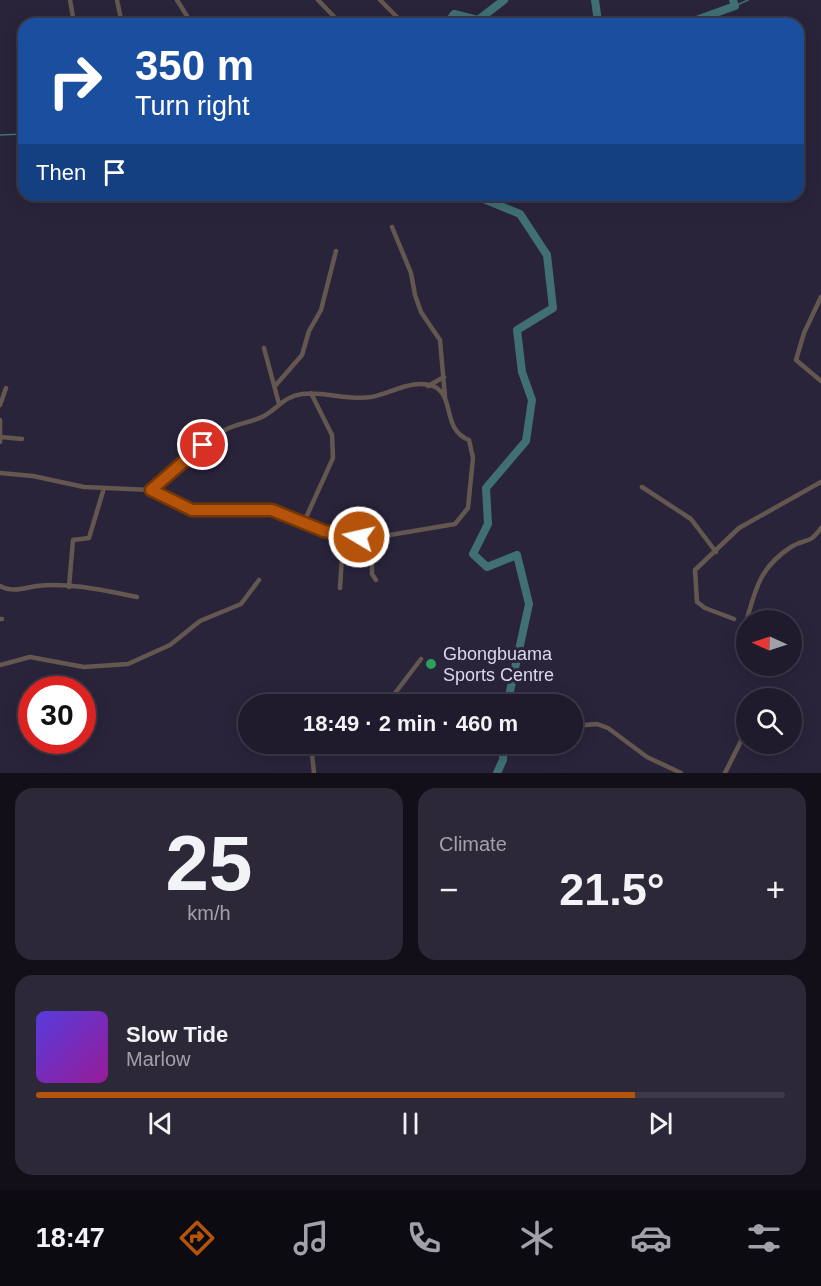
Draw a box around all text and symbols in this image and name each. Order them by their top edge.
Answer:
icon: right [36,42,114,120]
text: 350 m [135,42,254,89]
text: Turn right [135,91,250,121]
icon: arrive [98,156,131,189]
text: Then [36,160,86,185]
pin [177,419,228,470]
icon: arrive [186,428,219,461]
position arrow [327,505,391,569]
north arrow [736,610,802,676]
map controls [736,610,802,754]
place label: Gbongbuama Sports Centre [443,644,554,685]
marker: Gbongbuama Sports Centre [424,657,438,671]
speed limit sign: 30 [18,676,96,754]
button: search [736,688,802,754]
text: 18:49 · 2 min · 460 m [303,711,518,736]
text: 25 [166,819,252,907]
text: Climate [439,833,507,855]
text: 21.5° [559,864,665,915]
text: − [439,871,458,908]
text: + [766,871,785,908]
text: km/h [187,902,231,924]
text: Slow Tide [126,1022,228,1047]
text: Marlow [126,1048,190,1070]
icon: previous [144,1107,177,1140]
icon: pause [394,1107,427,1140]
icon: next [644,1107,677,1140]
icon: directions [176,1217,218,1259]
icon: music [290,1217,332,1259]
icon: phone [403,1217,445,1259]
icon: climate [516,1217,558,1259]
icon: car [630,1217,672,1259]
icon: filters [743,1217,785,1259]
text: 18:47 [36,1223,105,1253]

